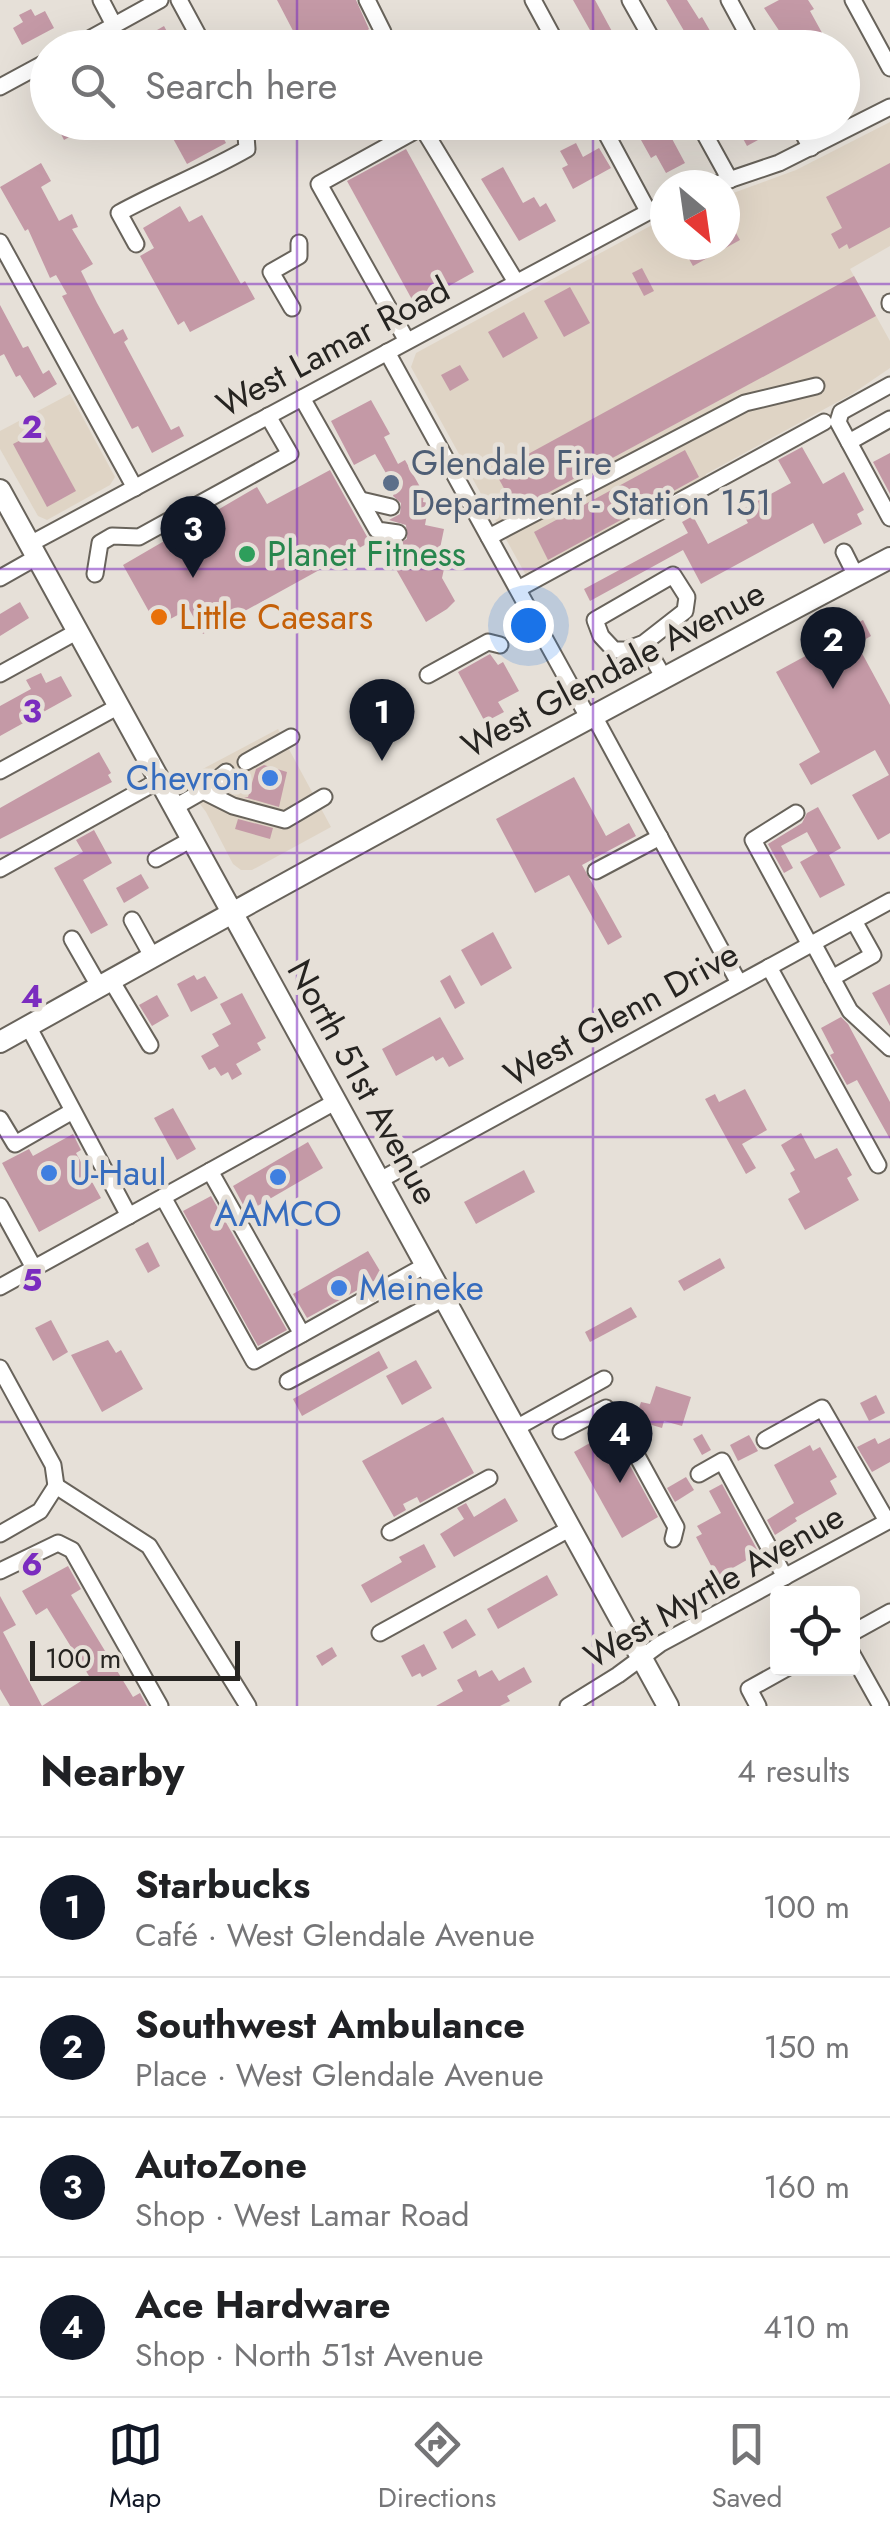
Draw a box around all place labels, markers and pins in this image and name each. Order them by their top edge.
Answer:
place label: Glendale Fire Department - Station 151 [411,438,772,528]
marker: Glendale Fire Department - Station 151 [380,472,402,494]
pin: 3 [160,496,226,578]
place label: Planet Fitness [267,529,466,579]
marker: Planet Fitness [236,543,258,565]
place label: Little Caesars [179,592,373,642]
marker: Little Caesars [148,606,170,628]
pin: 2 [800,606,866,689]
pin: 1 [350,678,414,761]
place label: Chevron [126,753,250,803]
marker: Chevron [259,767,281,789]
place label: U-Haul [69,1148,167,1198]
marker: U-Haul [38,1162,60,1184]
marker: AAMCO [267,1166,289,1188]
place label: AAMCO [214,1189,342,1239]
place label: Meineke [359,1263,484,1313]
marker: Meineke [328,1277,350,1299]
pin: 4 [588,1400,652,1483]

